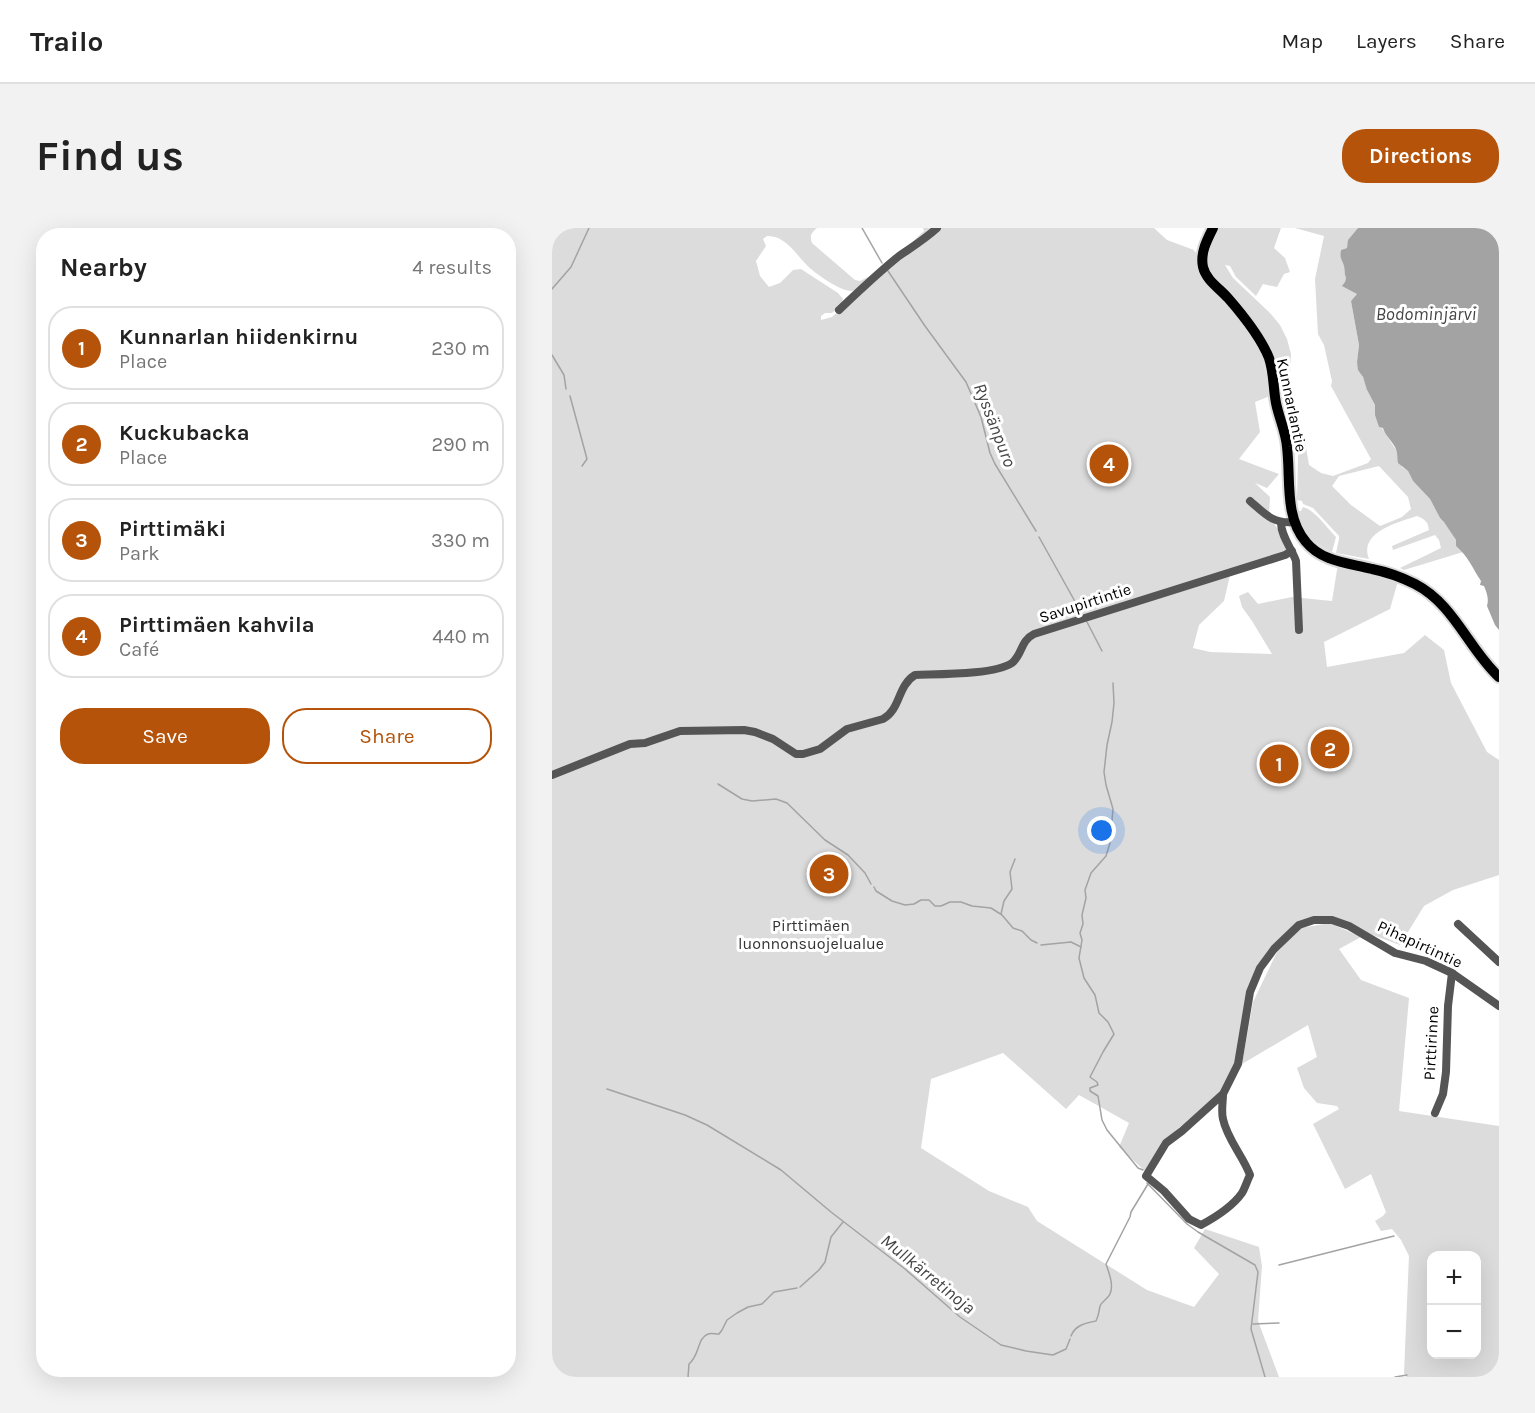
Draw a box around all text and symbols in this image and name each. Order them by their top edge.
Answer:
text: Trailo [30,25,103,58]
text: Map [1281,29,1323,53]
text: Layers [1356,29,1417,53]
text: Share [1450,29,1505,53]
button: Directions [1342,129,1499,183]
text: Find us [36,131,184,181]
text: Nearby [60,252,147,283]
text: 4 results [412,256,492,279]
water label: Bodominjärvi [1376,303,1476,325]
text: Kunnarlan hiidenkirnu [119,324,358,350]
text: 1 [78,337,85,360]
text: 230 m [431,337,490,360]
text: Place [119,350,167,373]
street label: Kunnarlantie [1273,356,1311,454]
water label: Ryssänpuro [969,380,1021,470]
text: Kuckubacka [119,420,250,446]
text: 2 [75,433,88,456]
text: 290 m [431,433,490,456]
pin: 4 [1090,442,1128,486]
text: Place [119,446,167,469]
text: Pirttimäki [119,516,226,542]
text: 3 [75,529,88,552]
text: 330 m [431,529,490,552]
text: Park [119,542,160,565]
street label: Savupirtintie [1037,579,1133,627]
text: Pirttimäen kahvila [119,612,315,638]
text: 4 [76,625,87,648]
text: 440 m [432,625,490,648]
text: Café [119,638,159,661]
button: Save [60,708,270,764]
button: Share [282,708,492,764]
pin: 2 [1310,726,1350,772]
pin: 1 [1260,742,1298,786]
your location [1087,816,1116,845]
pin: 3 [810,852,848,896]
park label: Pirttimäen luonnonsuojelualue [738,916,884,953]
street label: Pihapirtintie [1375,916,1465,972]
street label: Pirttirinne [1420,1005,1442,1081]
water label: Mullkärretinoja [876,1229,980,1319]
map controls [1427,1251,1481,1359]
button: + [1427,1251,1481,1305]
button: − [1427,1305,1481,1359]

